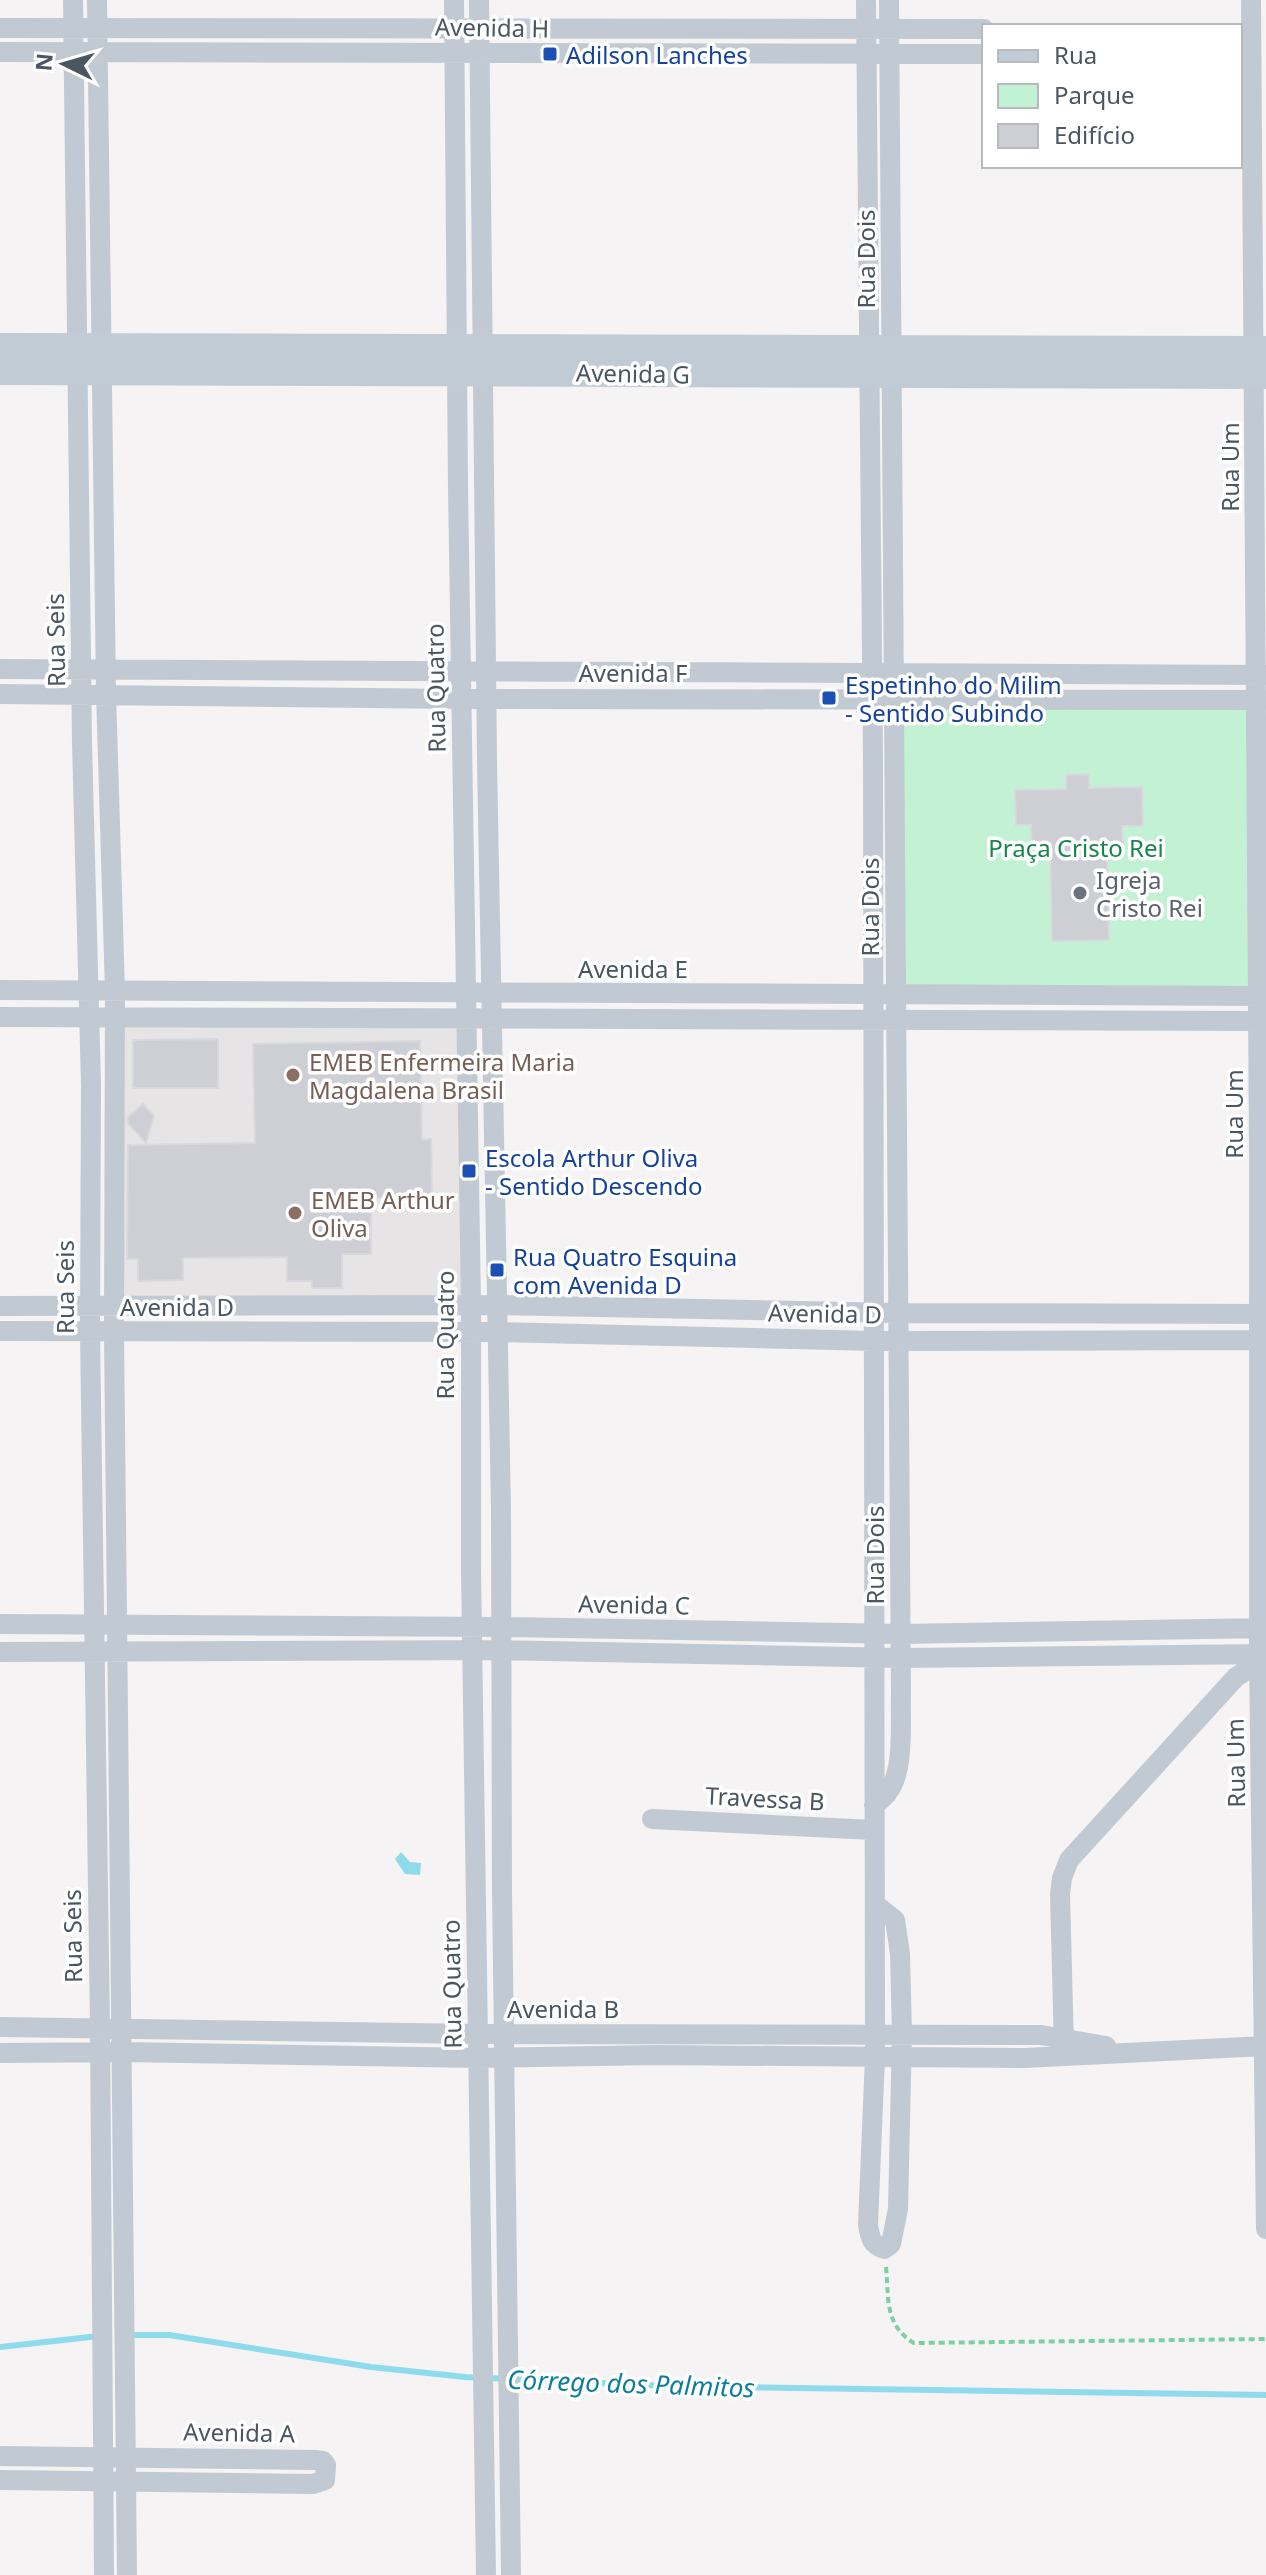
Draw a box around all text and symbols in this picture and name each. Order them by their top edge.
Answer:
street label: Avenida H [435,10,549,44]
north arrow [24,24,104,104]
legend [982,24,1242,168]
place label: Adilson Lanches [566,38,748,71]
text: Rua [1054,38,1097,71]
marker: Adilson Lanches [541,45,559,63]
text: N [27,52,59,72]
text: Parque [1054,78,1135,111]
text: Edifício [1054,118,1135,151]
street label: Rua Dois [849,209,882,309]
street label: Avenida G [576,356,690,390]
street label: Rua Um [1213,422,1246,512]
street label: Rua Seis [38,593,72,687]
street label: Rua Quatro [417,623,453,753]
street label: Avenida F [578,656,688,689]
place label: Espetinho do Milim - Sentido Subindo [845,668,1062,729]
marker: Espetinho do Milim - Sentido Subindo [820,689,838,707]
park label: Praça Cristo Rei [988,831,1164,864]
street label: Rua Dois [853,857,886,957]
place label: Igreja Cristo Rei [1096,863,1203,924]
marker: Igreja Cristo Rei [1071,884,1089,902]
street label: Avenida E [578,952,688,985]
place label: EMEB Enfermeira Maria Magdalena Brasil [309,1045,575,1106]
marker: EMEB Enfermeira Maria Magdalena Brasil [284,1066,302,1084]
street label: Rua Um [1217,1069,1250,1159]
place label: Escola Arthur Oliva - Sentido Descendo [485,1141,703,1202]
marker: Escola Arthur Oliva - Sentido Descendo [460,1162,478,1180]
place label: EMEB Arthur Oliva [311,1183,455,1244]
marker: EMEB Arthur Oliva [286,1204,304,1222]
street label: Rua Seis [48,1240,81,1334]
place label: Rua Quatro Esquina com Avenida D [513,1240,737,1301]
marker: Rua Quatro Esquina com Avenida D [488,1261,506,1279]
street label: Rua Quatro [428,1270,461,1400]
street label: Avenida D [120,1290,234,1323]
street label: Avenida D [768,1296,882,1330]
street label: Rua Dois [858,1505,891,1605]
street label: Avenida C [578,1587,690,1621]
street label: Rua Um [1218,1718,1252,1808]
street label: Travessa B [705,1778,825,1818]
street label: Rua Seis [55,1889,89,1983]
street label: Rua Quatro [433,1919,469,2049]
street label: Avenida B [507,1992,619,2025]
water label: Córrego dos Palmitos [507,2361,755,2405]
street label: Avenida A [183,2415,296,2449]

